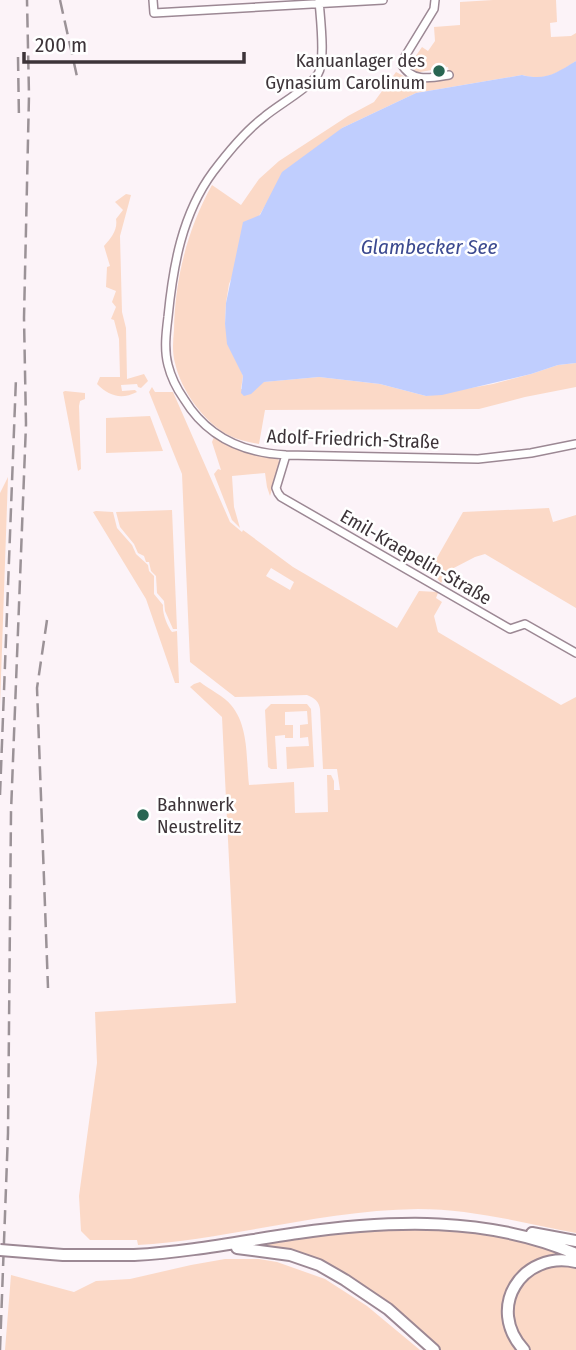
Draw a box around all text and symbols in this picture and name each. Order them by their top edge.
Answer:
scale bar [24,21,245,65]
text: 200 m [35,32,87,58]
place label: Kanuanlager des Gynasium Carolinum [265,49,425,94]
marker: Kanuanlager des Gynasium Carolinum [431,63,447,79]
water label: Glambecker See [361,234,497,260]
street label: Adolf-Friedrich-Straße [266,424,440,454]
street label: Emil-Kraepelin-Straße [336,504,496,610]
place label: Bahnwerk Neustrelitz [157,793,242,838]
marker: Bahnwerk Neustrelitz [135,807,151,823]

